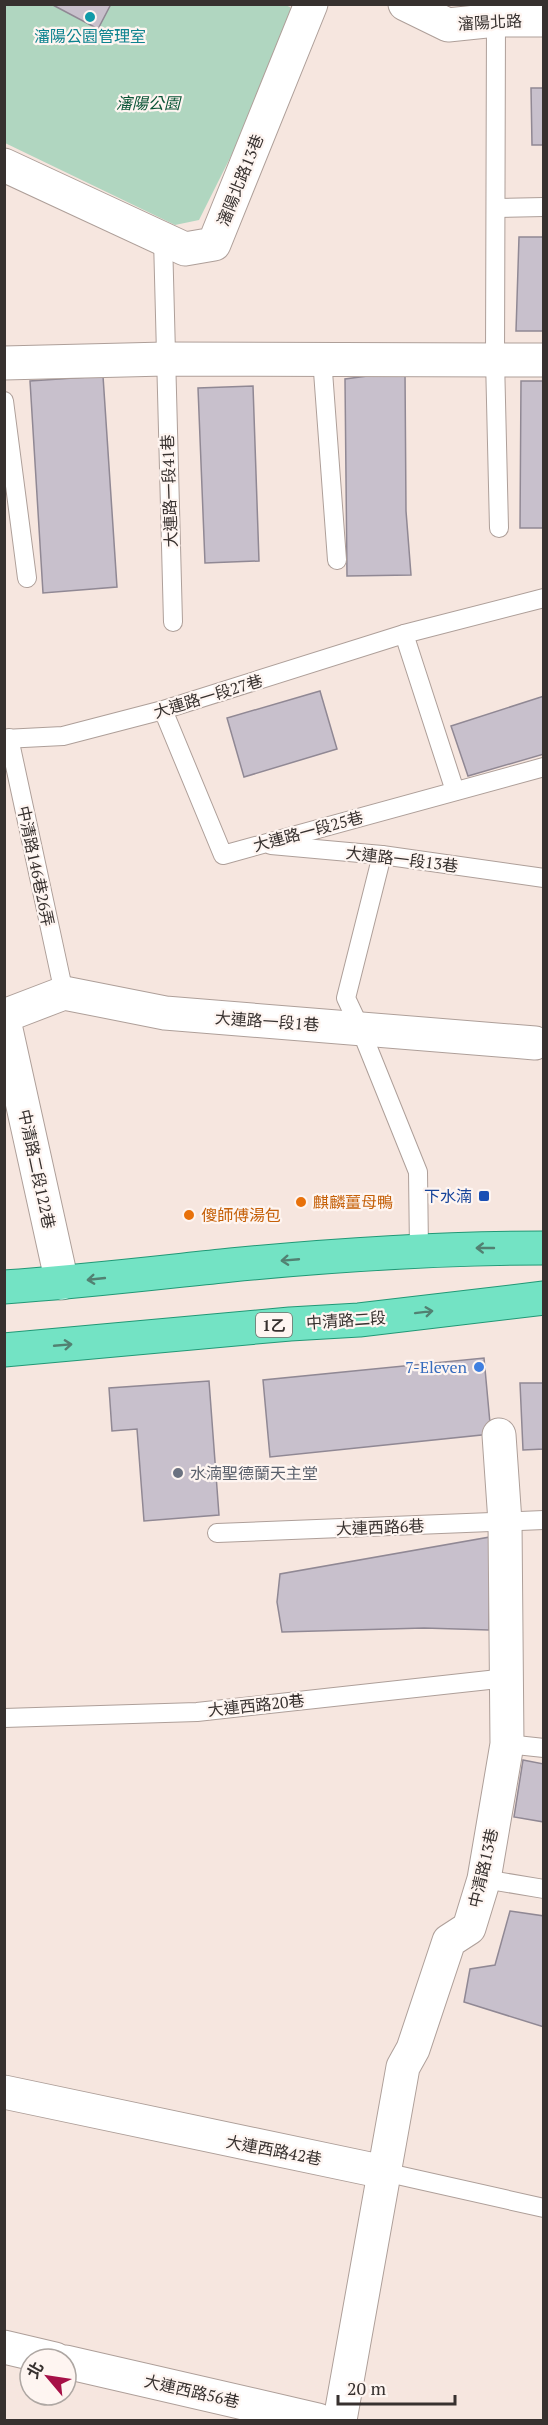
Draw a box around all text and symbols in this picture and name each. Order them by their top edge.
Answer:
street label: 瀋陽北路 [457,9,523,35]
marker: 瀋陽公園管理室 [83,10,97,24]
place label: 瀋陽公園管理室 [34,25,146,47]
park label: 瀋陽公園 [116,92,182,114]
street label: 瀋陽北路13巷 [212,131,268,229]
street label: 大連路一段41巷 [156,434,182,548]
street label: 大連路一段27巷 [151,669,265,723]
street label: 中清路146巷26弄 [12,804,60,928]
street label: 大連路一段25巷 [251,806,365,856]
street label: 大連路一段13巷 [345,841,459,877]
street label: 大連路一段1巷 [214,1006,320,1036]
street label: 中清路二段122巷 [14,1107,60,1231]
place label: 下水湳 [424,1185,472,1207]
marker: 下水湳 [477,1189,491,1203]
place label: 麒麟薑母鴨 [313,1191,393,1213]
marker: 麒麟薑母鴨 [294,1195,308,1209]
place label: 傻師傅湯包 [201,1204,281,1226]
marker: 傻師傅湯包 [182,1208,196,1222]
one-way arrow [476,1243,496,1254]
one-way arrow [281,1255,301,1266]
one-way arrow [87,1274,107,1285]
street label: 中清路二段 [305,1306,387,1334]
one-way arrow [414,1306,434,1317]
road number: 1乙 [256,1313,292,1337]
one-way arrow [52,1339,72,1350]
place label: 7-Eleven [405,1356,467,1378]
marker: 7-Eleven [472,1360,486,1374]
place label: 水湳聖德蘭天主堂 [190,1462,318,1484]
marker: 水湳聖德蘭天主堂 [171,1466,185,1480]
street label: 大連西路6巷 [335,1514,425,1540]
street label: 大連西路20巷 [207,1689,305,1721]
street label: 中清路13巷 [463,1826,503,1910]
street label: 大連西路42巷 [224,2130,324,2170]
north arrow [18,2347,78,2407]
text: 北 [21,2357,48,2382]
scale bar [338,2368,455,2406]
street label: 大連西路56巷 [142,2369,242,2413]
text: 20 m [347,2376,387,2400]

